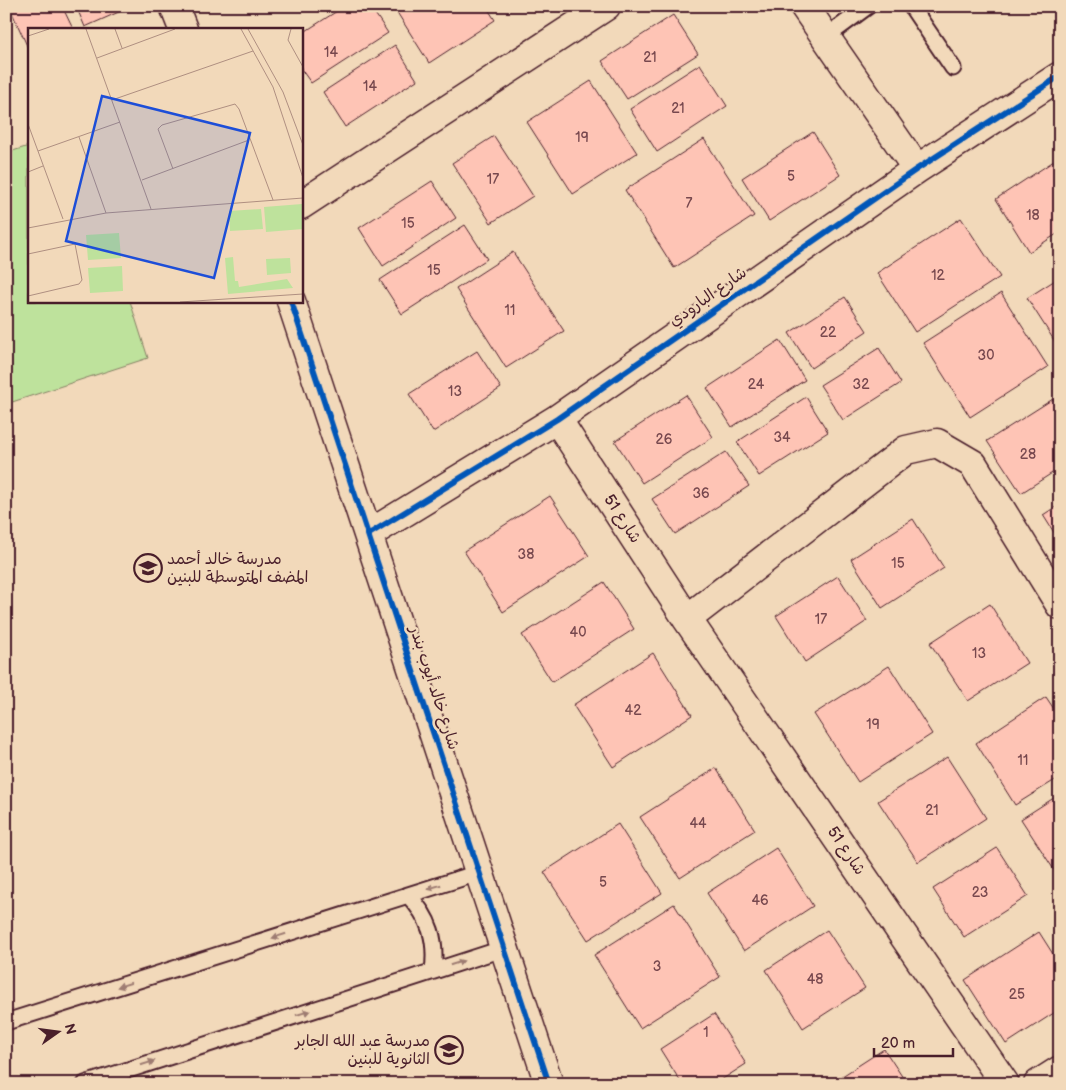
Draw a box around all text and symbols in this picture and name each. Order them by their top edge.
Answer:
inset map [28,28,302,302]
house number: 14 [324,44,338,61]
house number: 21 [643,49,657,66]
house number: 14 [363,78,377,95]
house number: 21 [671,100,685,117]
house number: 19 [575,129,589,146]
house number: 5 [787,168,795,185]
house number: 17 [487,171,499,188]
house number: 7 [686,195,693,212]
house number: 18 [1026,207,1040,224]
house number: 15 [401,215,415,232]
house number: 15 [427,262,441,279]
street label: شارع البارودي [665,263,751,332]
house number: 12 [931,267,946,284]
house number: 11 [505,302,515,319]
house number: 22 [820,324,837,341]
house number: 30 [978,347,994,364]
house number: 24 [748,376,765,393]
house number: 32 [853,376,870,393]
house number: 13 [448,383,462,400]
house number: 34 [773,429,791,446]
house number: 26 [656,431,673,448]
house number: 28 [1020,446,1036,463]
house number: 36 [692,485,710,502]
street label: شارع 51 [598,491,645,548]
house number: 38 [518,546,534,563]
place label: مدرسة خالد أحمد المضف المتوسطة للبنين [167,550,309,587]
school or university icon: مدرسة خالد أحمد المضف المتوسطة للبنين [133,553,163,583]
house number: 15 [891,555,905,572]
house number: 17 [815,611,827,628]
street label: شارع خالد أيوب بندر [403,622,463,753]
house number: 40 [570,624,586,641]
house number: 13 [972,645,986,662]
house number: 42 [625,702,642,719]
house number: 19 [866,716,880,733]
house number: 11 [1018,752,1028,769]
house number: 21 [925,802,939,819]
house number: 44 [689,815,707,832]
street label: شارع 51 [822,823,869,879]
house number: 5 [599,874,607,891]
one-way arrow [427,884,442,891]
house number: 23 [972,884,988,901]
house number: 46 [751,892,769,909]
one-way arrow [272,932,287,940]
house number: 3 [653,958,661,975]
one-way arrow [450,959,465,967]
house number: 48 [807,971,823,988]
one-way arrow [117,981,132,989]
house number: 25 [1009,986,1025,1003]
north arrow [32,1008,82,1058]
one-way arrow [295,1009,310,1017]
text: N [61,1022,80,1036]
house number: 1 [703,1024,709,1041]
scale bar [874,1025,952,1057]
place label: مدرسة عبد الله الجابر الثانوية للبنين [293,1032,430,1069]
text: 20 m [881,1034,915,1053]
school or university icon: مدرسة عبد الله الجابر الثانوية للبنين [434,1035,464,1065]
one-way arrow [141,1059,156,1067]

